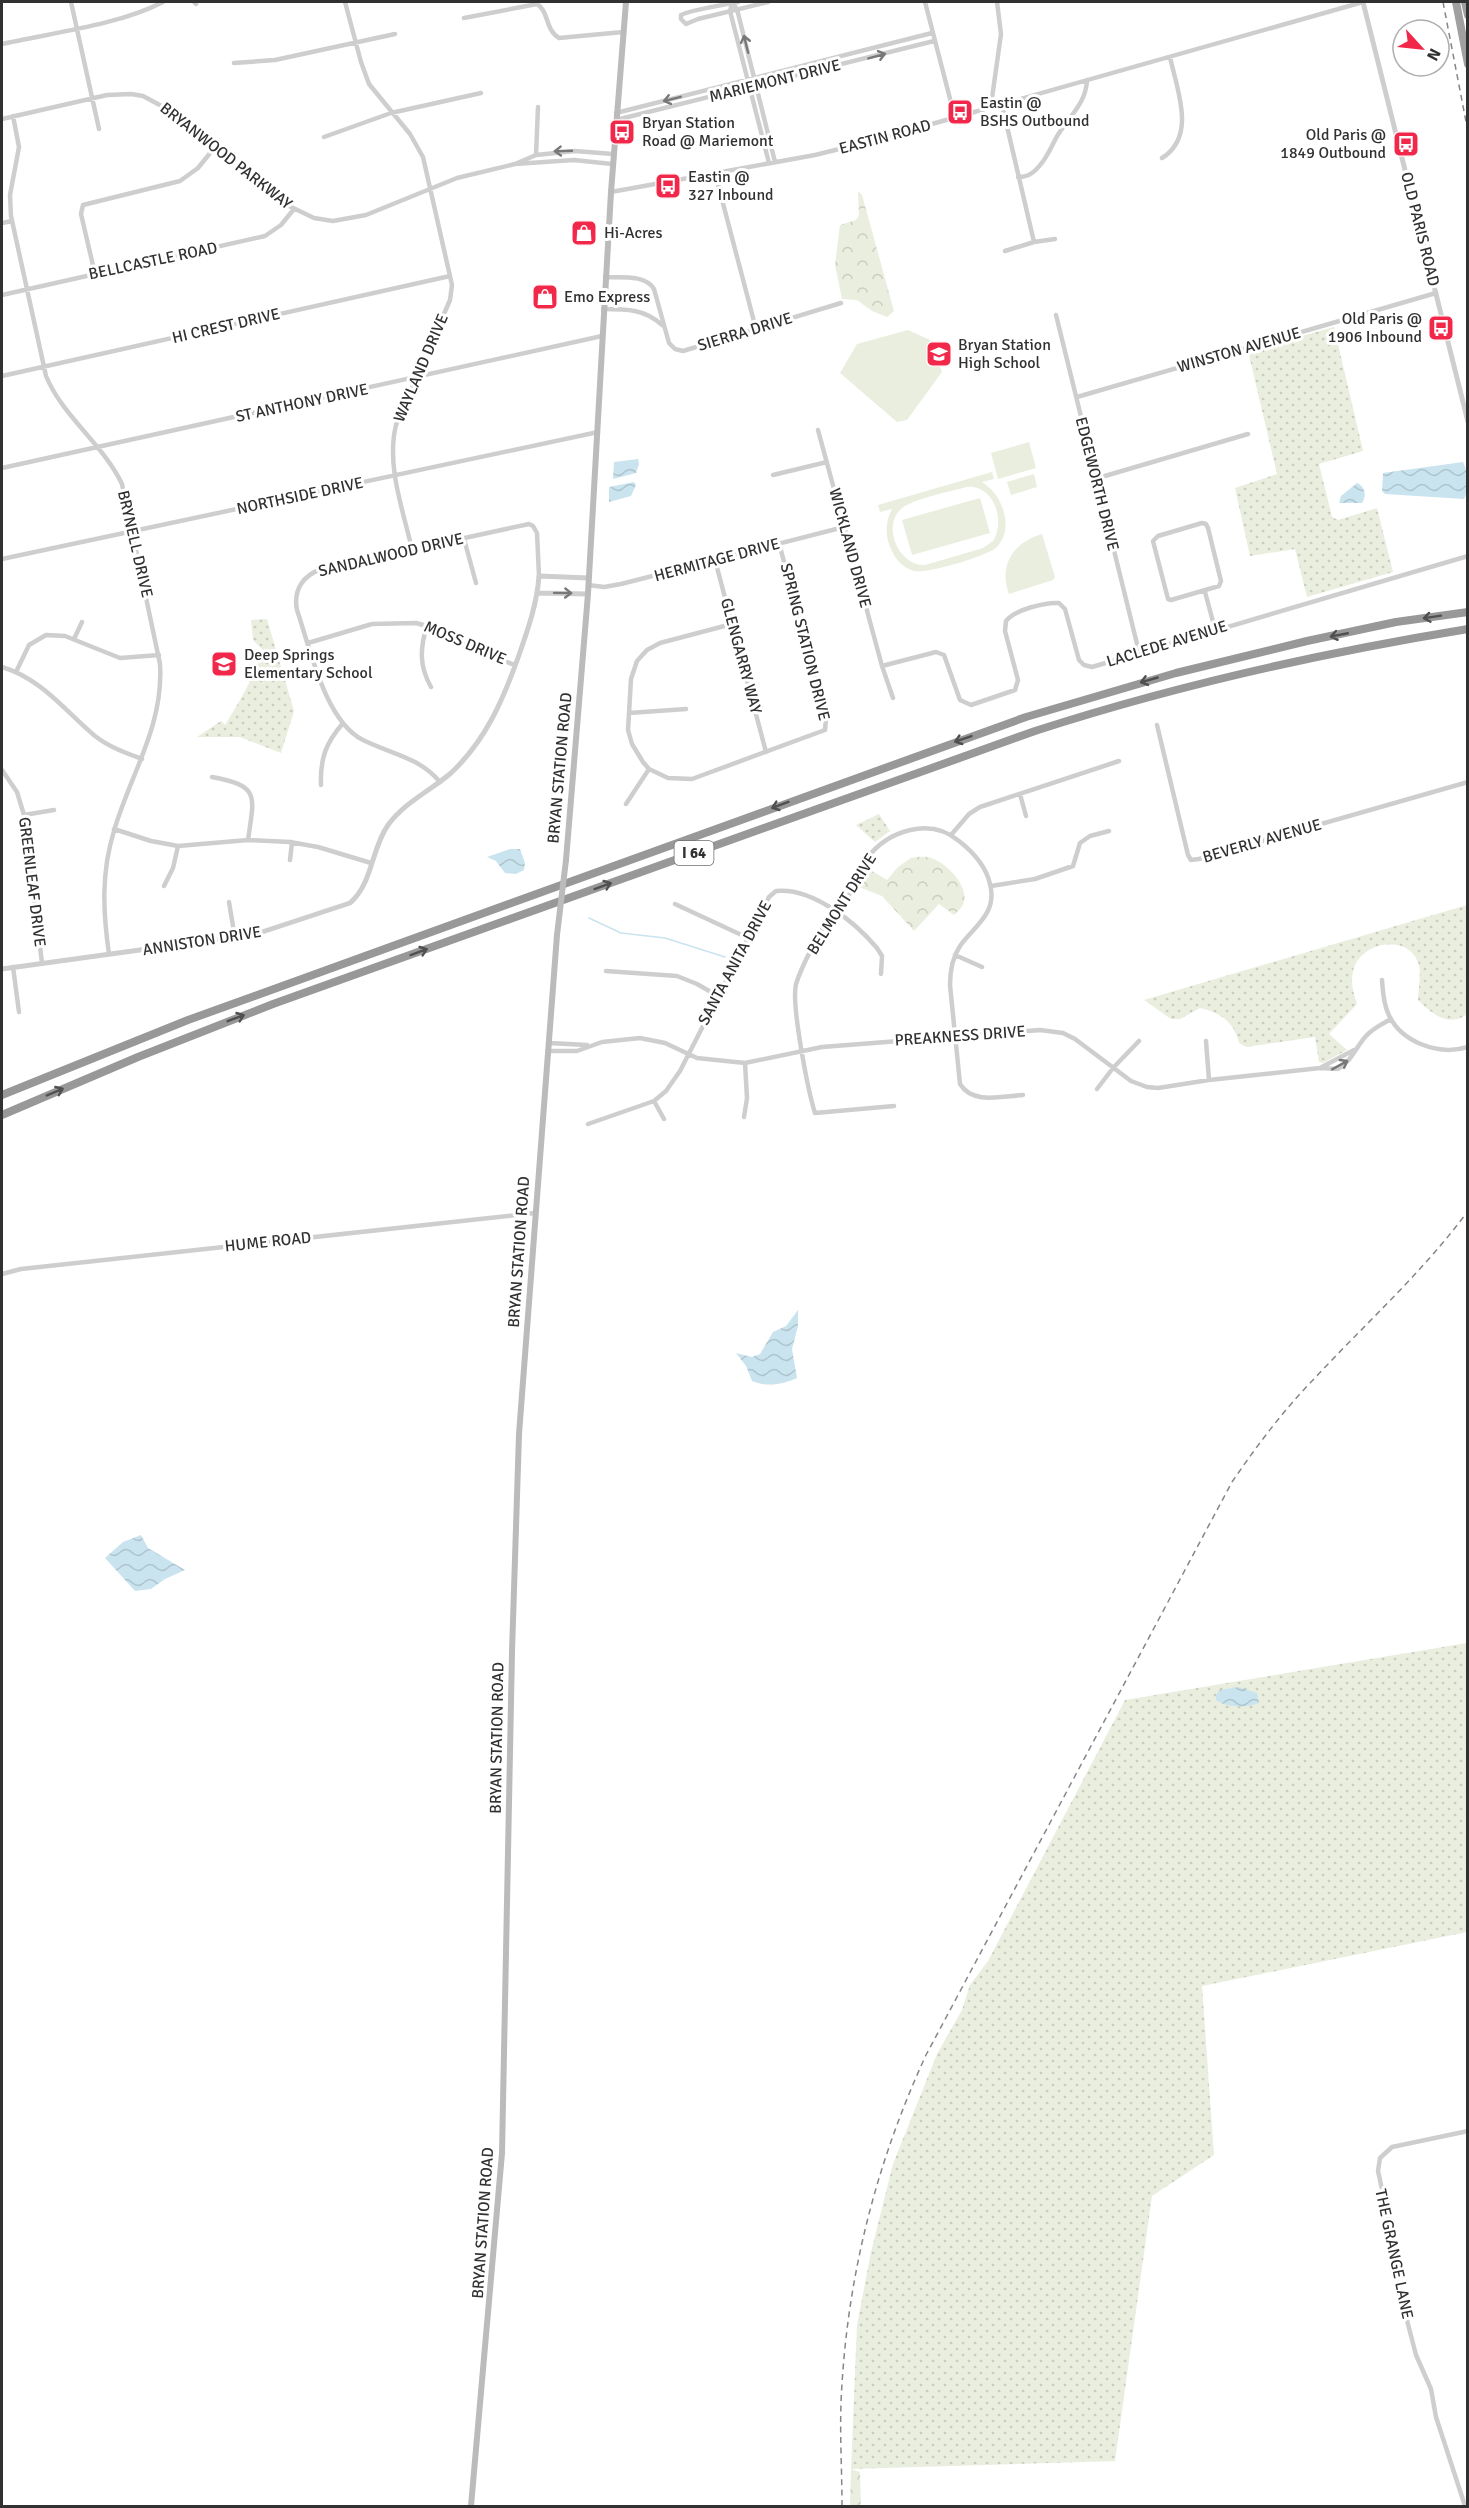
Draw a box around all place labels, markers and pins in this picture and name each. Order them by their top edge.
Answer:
place label: Eastin @ BSHS Outbound [980,93,1089,131]
bus stop icon: Eastin @ BSHS Outbound [945,97,975,127]
place label: Bryan Station Road @ Mariemont [642,113,774,151]
bus stop icon: Bryan Station Road @ Mariemont [607,117,637,147]
place label: Old Paris @ 1849 Outbound [1280,125,1386,163]
bus stop icon: Old Paris @ 1849 Outbound [1391,129,1421,159]
place label: Eastin @ 327 Inbound [688,167,774,205]
bus stop icon: Eastin @ 327 Inbound [653,171,683,201]
shop icon: Hi-Acres [569,218,599,248]
place label: Hi-Acres [604,223,663,243]
shop icon: Emo Express [530,282,560,312]
place label: Emo Express [564,287,650,307]
place label: Old Paris @ 1906 Inbound [1328,309,1422,347]
bus stop icon: Old Paris @ 1906 Inbound [1426,313,1456,343]
place label: Bryan Station High School [958,335,1051,373]
school or university icon: Bryan Station High School [924,339,954,369]
place label: Deep Springs Elementary School [244,645,373,683]
school or university icon: Deep Springs Elementary School [209,649,239,679]

